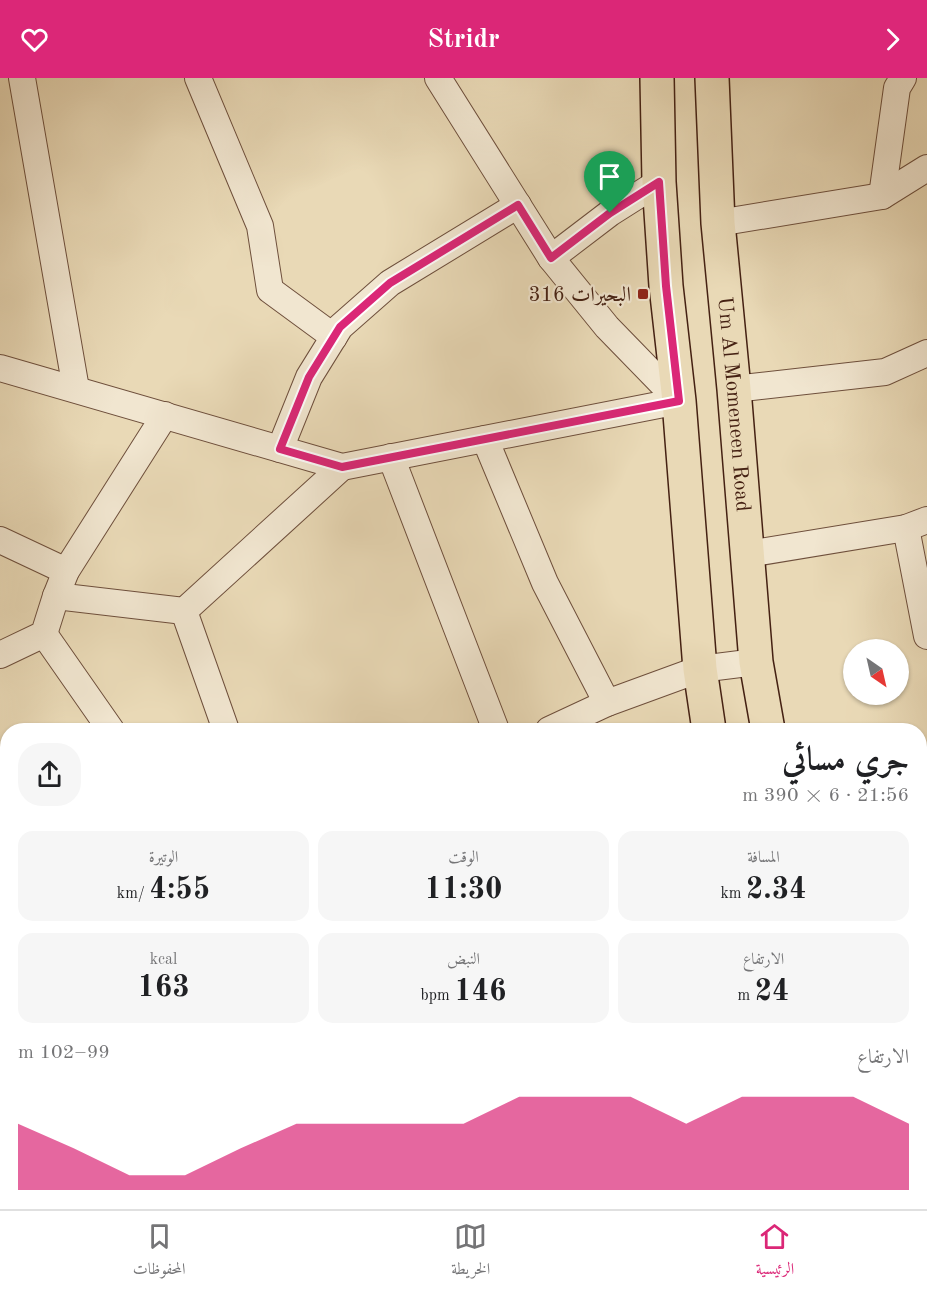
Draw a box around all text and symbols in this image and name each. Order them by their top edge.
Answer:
icon: heart [18,23,51,56]
icon: forward [876,23,909,56]
text: Stridr [427,26,500,53]
pin [584,151,635,213]
icon: arrive [593,160,626,193]
place label: البحيرات 316 [528,285,631,307]
marker: البحيرات 316 [636,287,650,301]
street label: Um Al Momeneen Road [713,296,753,513]
north arrow [843,639,909,705]
map controls [843,639,909,705]
button: share [18,743,81,806]
text: جري مسائي [782,745,909,778]
text: 21:56 · 6 × 390 m [742,786,909,806]
text: الوتيرة [149,850,178,866]
text: الوقت [448,850,479,866]
text: المسافة [747,850,780,866]
text: 4:55 [150,875,210,905]
text: 11:30 [425,875,503,905]
text: 2.34 [746,875,807,905]
text: /km [117,886,150,902]
text: km [720,886,746,902]
text: kcal [150,952,177,968]
text: النبض [447,952,480,968]
text: الارتفاع [743,952,784,968]
text: 163 [137,973,190,1003]
text: 146 [454,977,506,1007]
text: 24 [755,977,790,1007]
text: bpm [421,988,454,1004]
text: m [737,988,755,1004]
text: 99–102 m [18,1043,110,1063]
text: الارتفاع [857,1048,909,1068]
tab: المحفوظات [133,1220,186,1284]
tab: الخريطة [451,1220,490,1284]
tab: الرئيسية [756,1220,794,1284]

